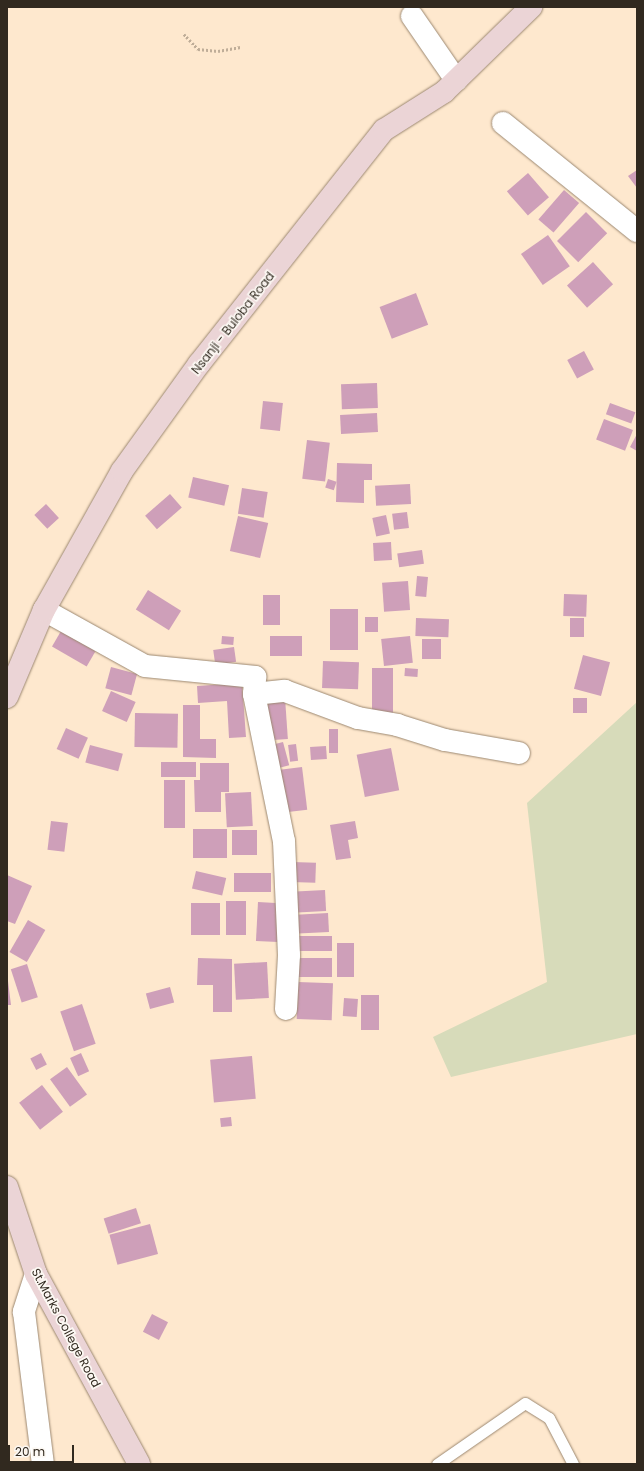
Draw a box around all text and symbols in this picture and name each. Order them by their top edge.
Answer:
street label: Nsanji - Buloba Road [189,269,277,377]
street label: St.Marks College Road [28,1266,104,1390]
scale bar [10,1437,76,1463]
text: 20 m [15,1443,45,1460]

